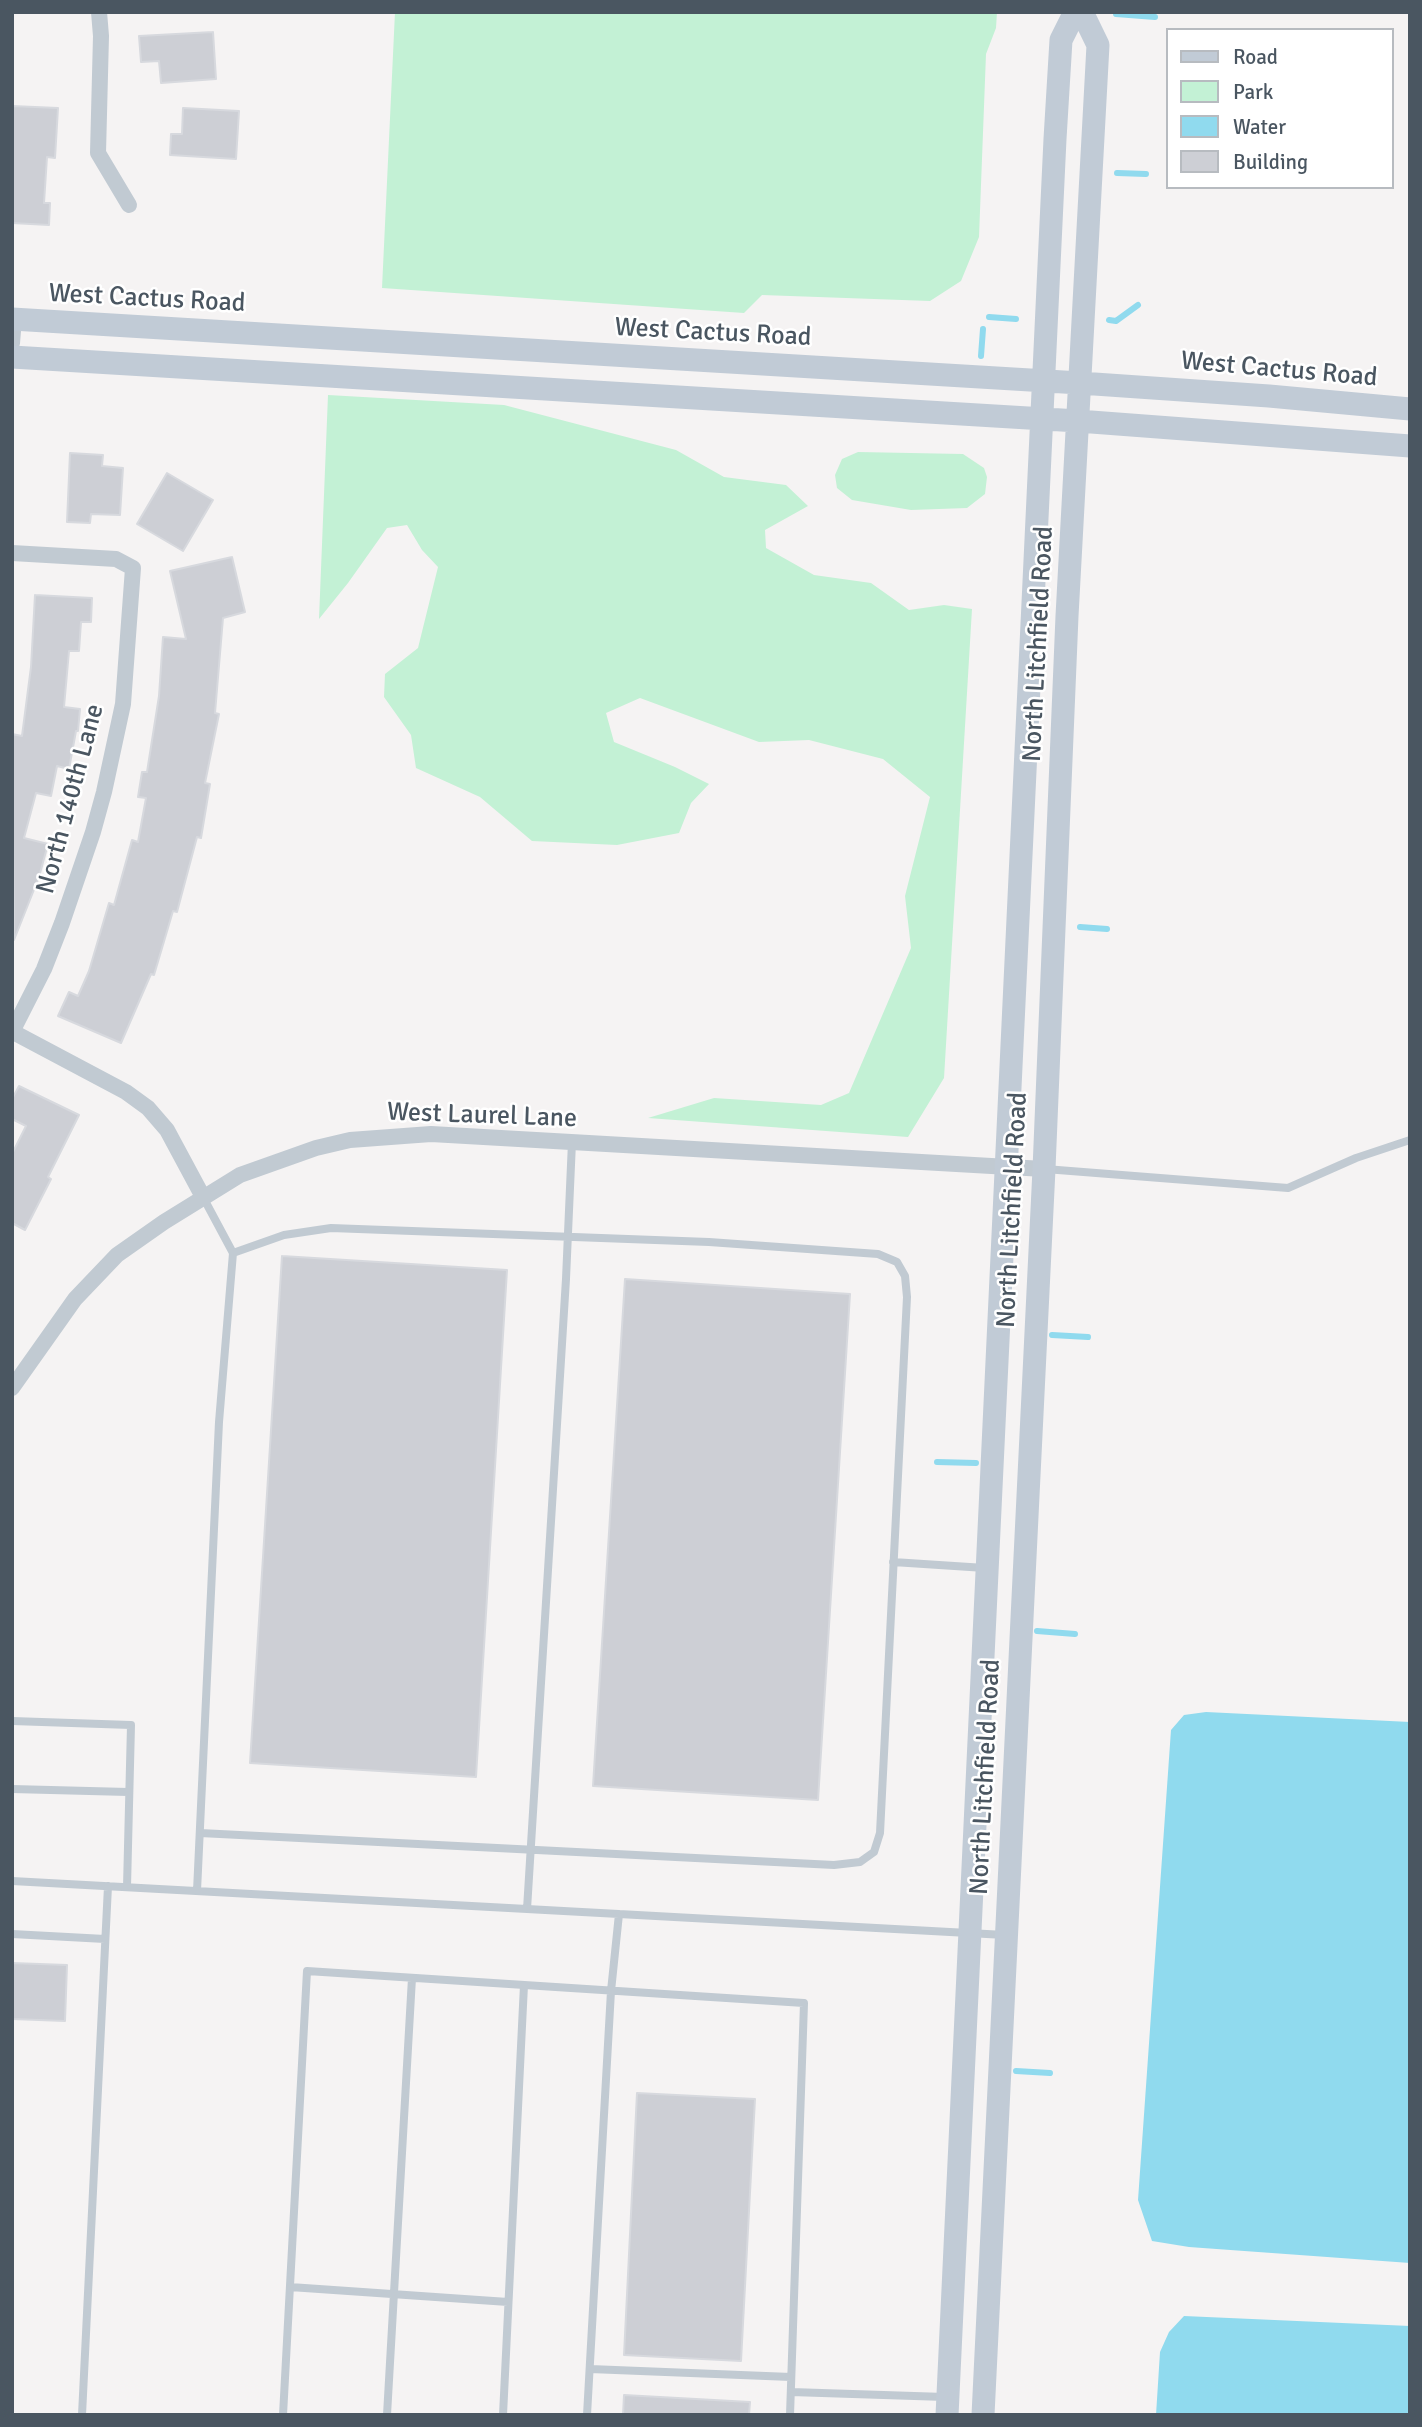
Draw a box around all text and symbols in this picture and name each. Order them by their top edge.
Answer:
legend [1166,28,1394,189]
text: Road [1233,44,1278,70]
text: Park [1233,79,1273,105]
text: Water [1233,114,1286,140]
text: Building [1233,149,1308,175]
street label: West Cactus Road [48,278,246,320]
street label: West Cactus Road [614,312,812,354]
street label: West Cactus Road [1179,346,1379,394]
street label: North Litchfield Road [1017,525,1061,763]
street label: North 140th Lane [31,701,111,897]
street label: North Litchfield Road [991,1091,1035,1329]
street label: West Laurel Lane [386,1097,578,1135]
street label: North Litchfield Road [964,1658,1008,1896]

